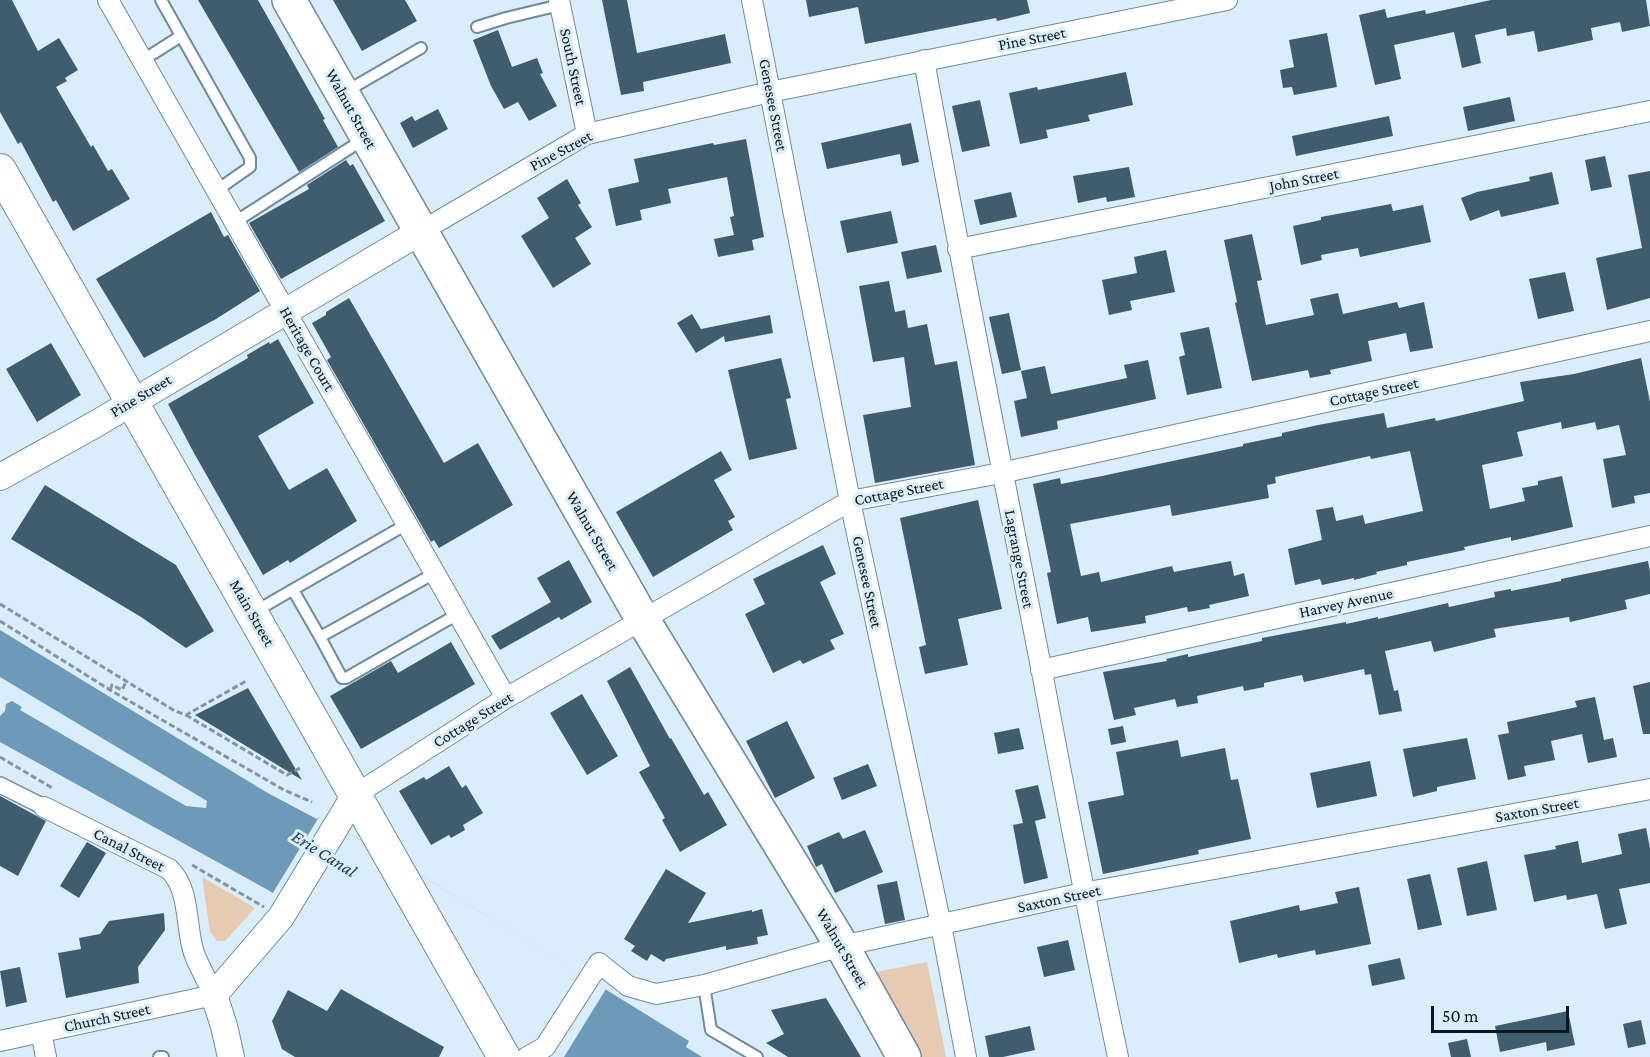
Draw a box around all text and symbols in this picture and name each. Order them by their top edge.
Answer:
street label: Pine Street [997,23,1067,55]
street label: South Street [555,27,591,107]
street label: Genesee Street [755,57,791,153]
street label: Walnut Street [321,66,381,152]
street label: Pine Street [526,126,596,176]
street label: John Street [1268,164,1340,196]
street label: Heritage Court [275,303,339,395]
street label: Pine Street [107,370,175,422]
street label: Cottage Street [1328,373,1420,411]
street label: Cottage Street [853,474,945,510]
street label: Walnut Street [562,488,622,574]
street label: Lagrange Street [1000,508,1038,610]
street label: Genesee Street [848,534,886,630]
street label: Main Street [225,576,279,650]
street label: Harvey Avenue [1297,584,1395,622]
street label: Cottage Street [430,688,516,752]
street label: Saxton Street [1494,793,1580,827]
street label: Canal Street [90,824,168,876]
water label: Erie Canal [288,826,360,882]
street label: Saxton Street [1016,881,1102,917]
street label: Walnut Street [812,905,872,991]
scale bar [1434,994,1572,1032]
street label: Church Street [62,1000,152,1036]
text: 50 m [1442,1006,1479,1026]

